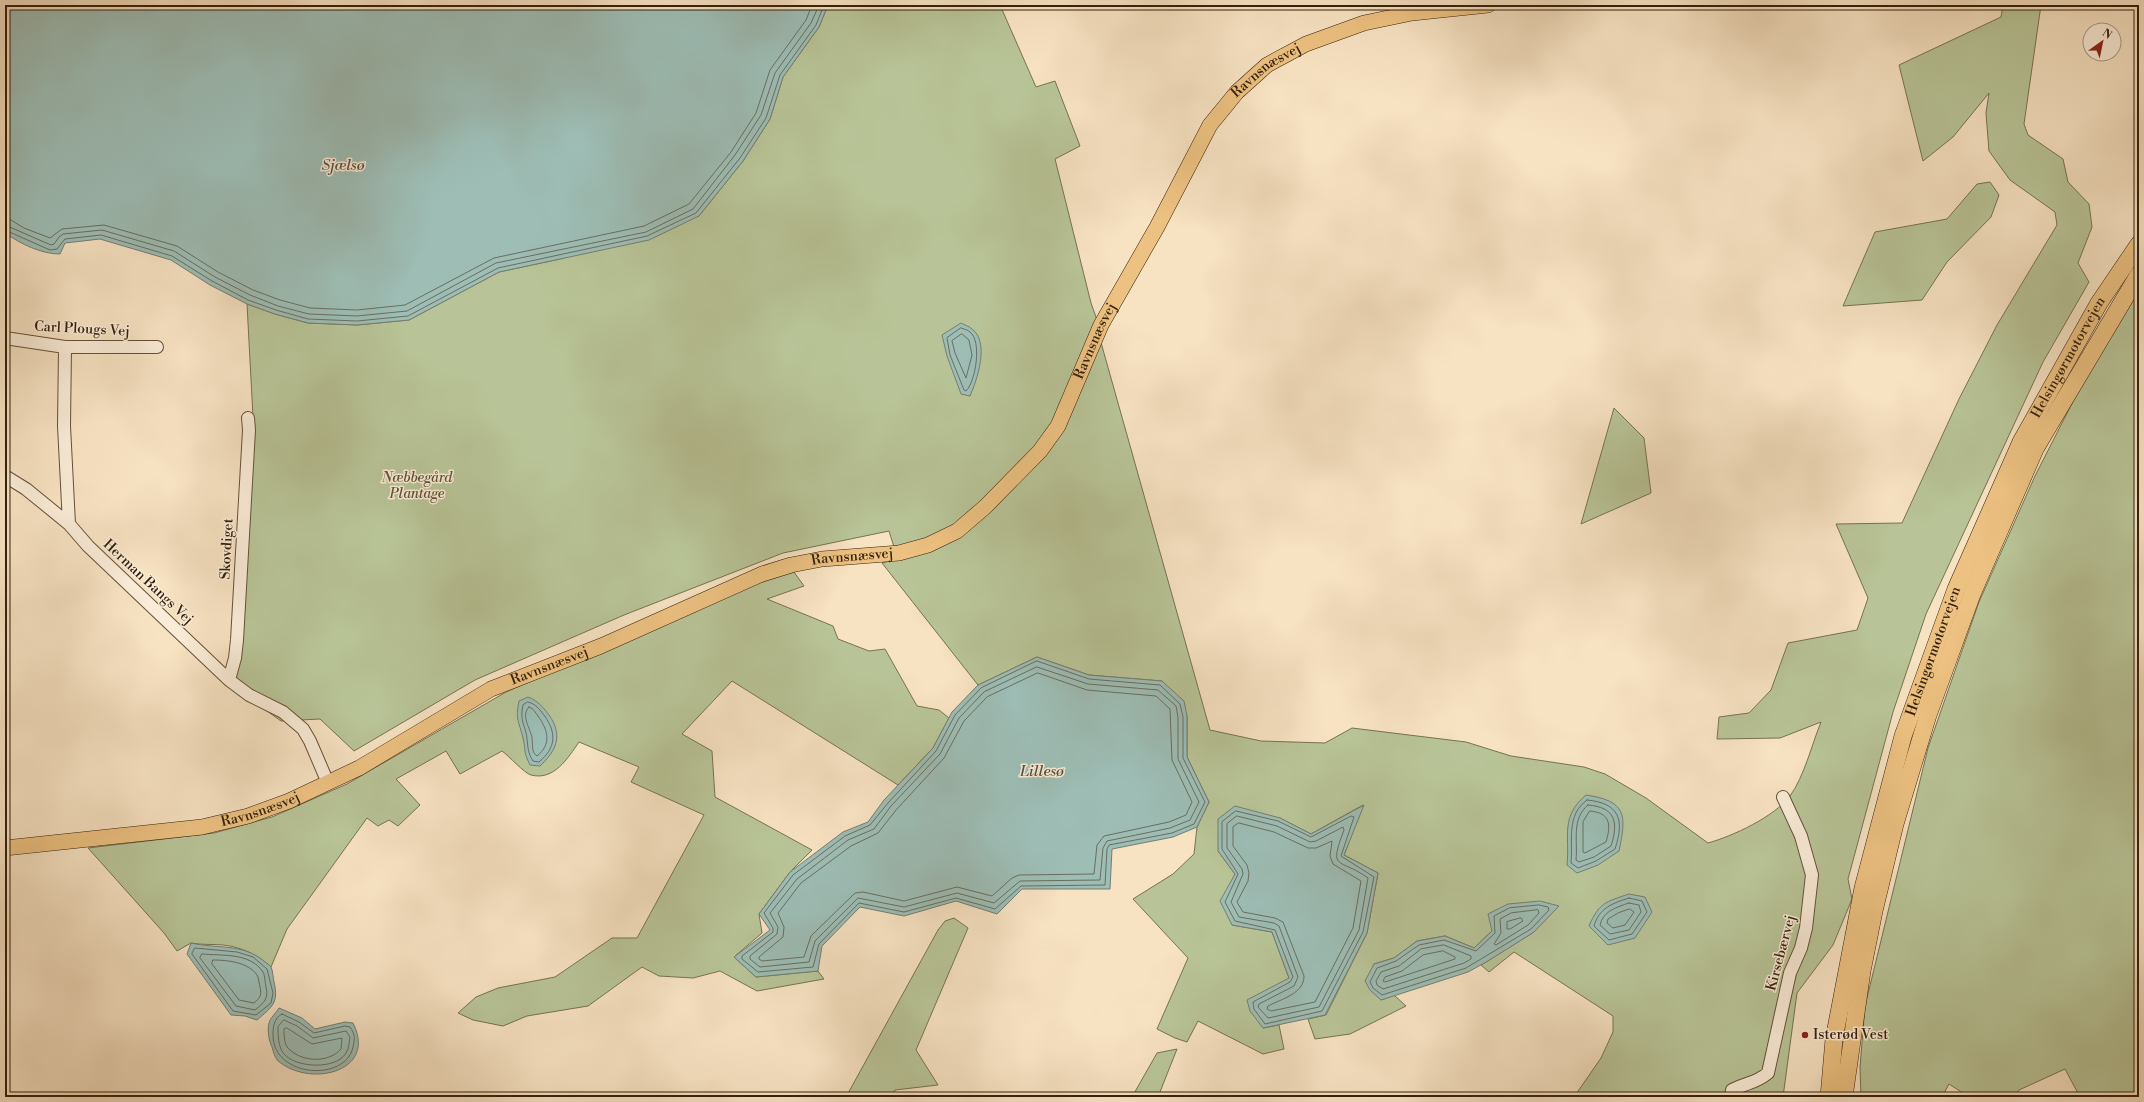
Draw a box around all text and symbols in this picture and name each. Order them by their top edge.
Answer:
north arrow [2082,22,2122,62]
text: N [2099,26,2115,43]
street label: Ravnsnæsvej [1227,39,1304,102]
water label: Sjælsø [321,156,366,175]
street label: Helsingørmotorvejen [2027,293,2110,421]
street label: Ravnsnæsvej [1070,300,1121,382]
street label: Carl Plougs Vej [34,318,130,340]
park label: Næbbegård Plantage [381,469,453,503]
street label: Skovdiget [216,518,238,580]
street label: Herman Bangs Vej [99,535,197,629]
street label: Ravnsnæsvej [810,544,894,570]
street label: Helsingørmotorvejen [1902,584,1965,719]
street label: Ravnsnæsvej [508,643,591,690]
water label: Lillesø [1019,762,1065,781]
street label: Ravnsnæsvej [219,788,303,831]
street label: Kirsebærvej [1762,913,1800,993]
place label: Isterød Vest [1813,1026,1888,1044]
marker: Isterød Vest [1800,1030,1810,1040]

